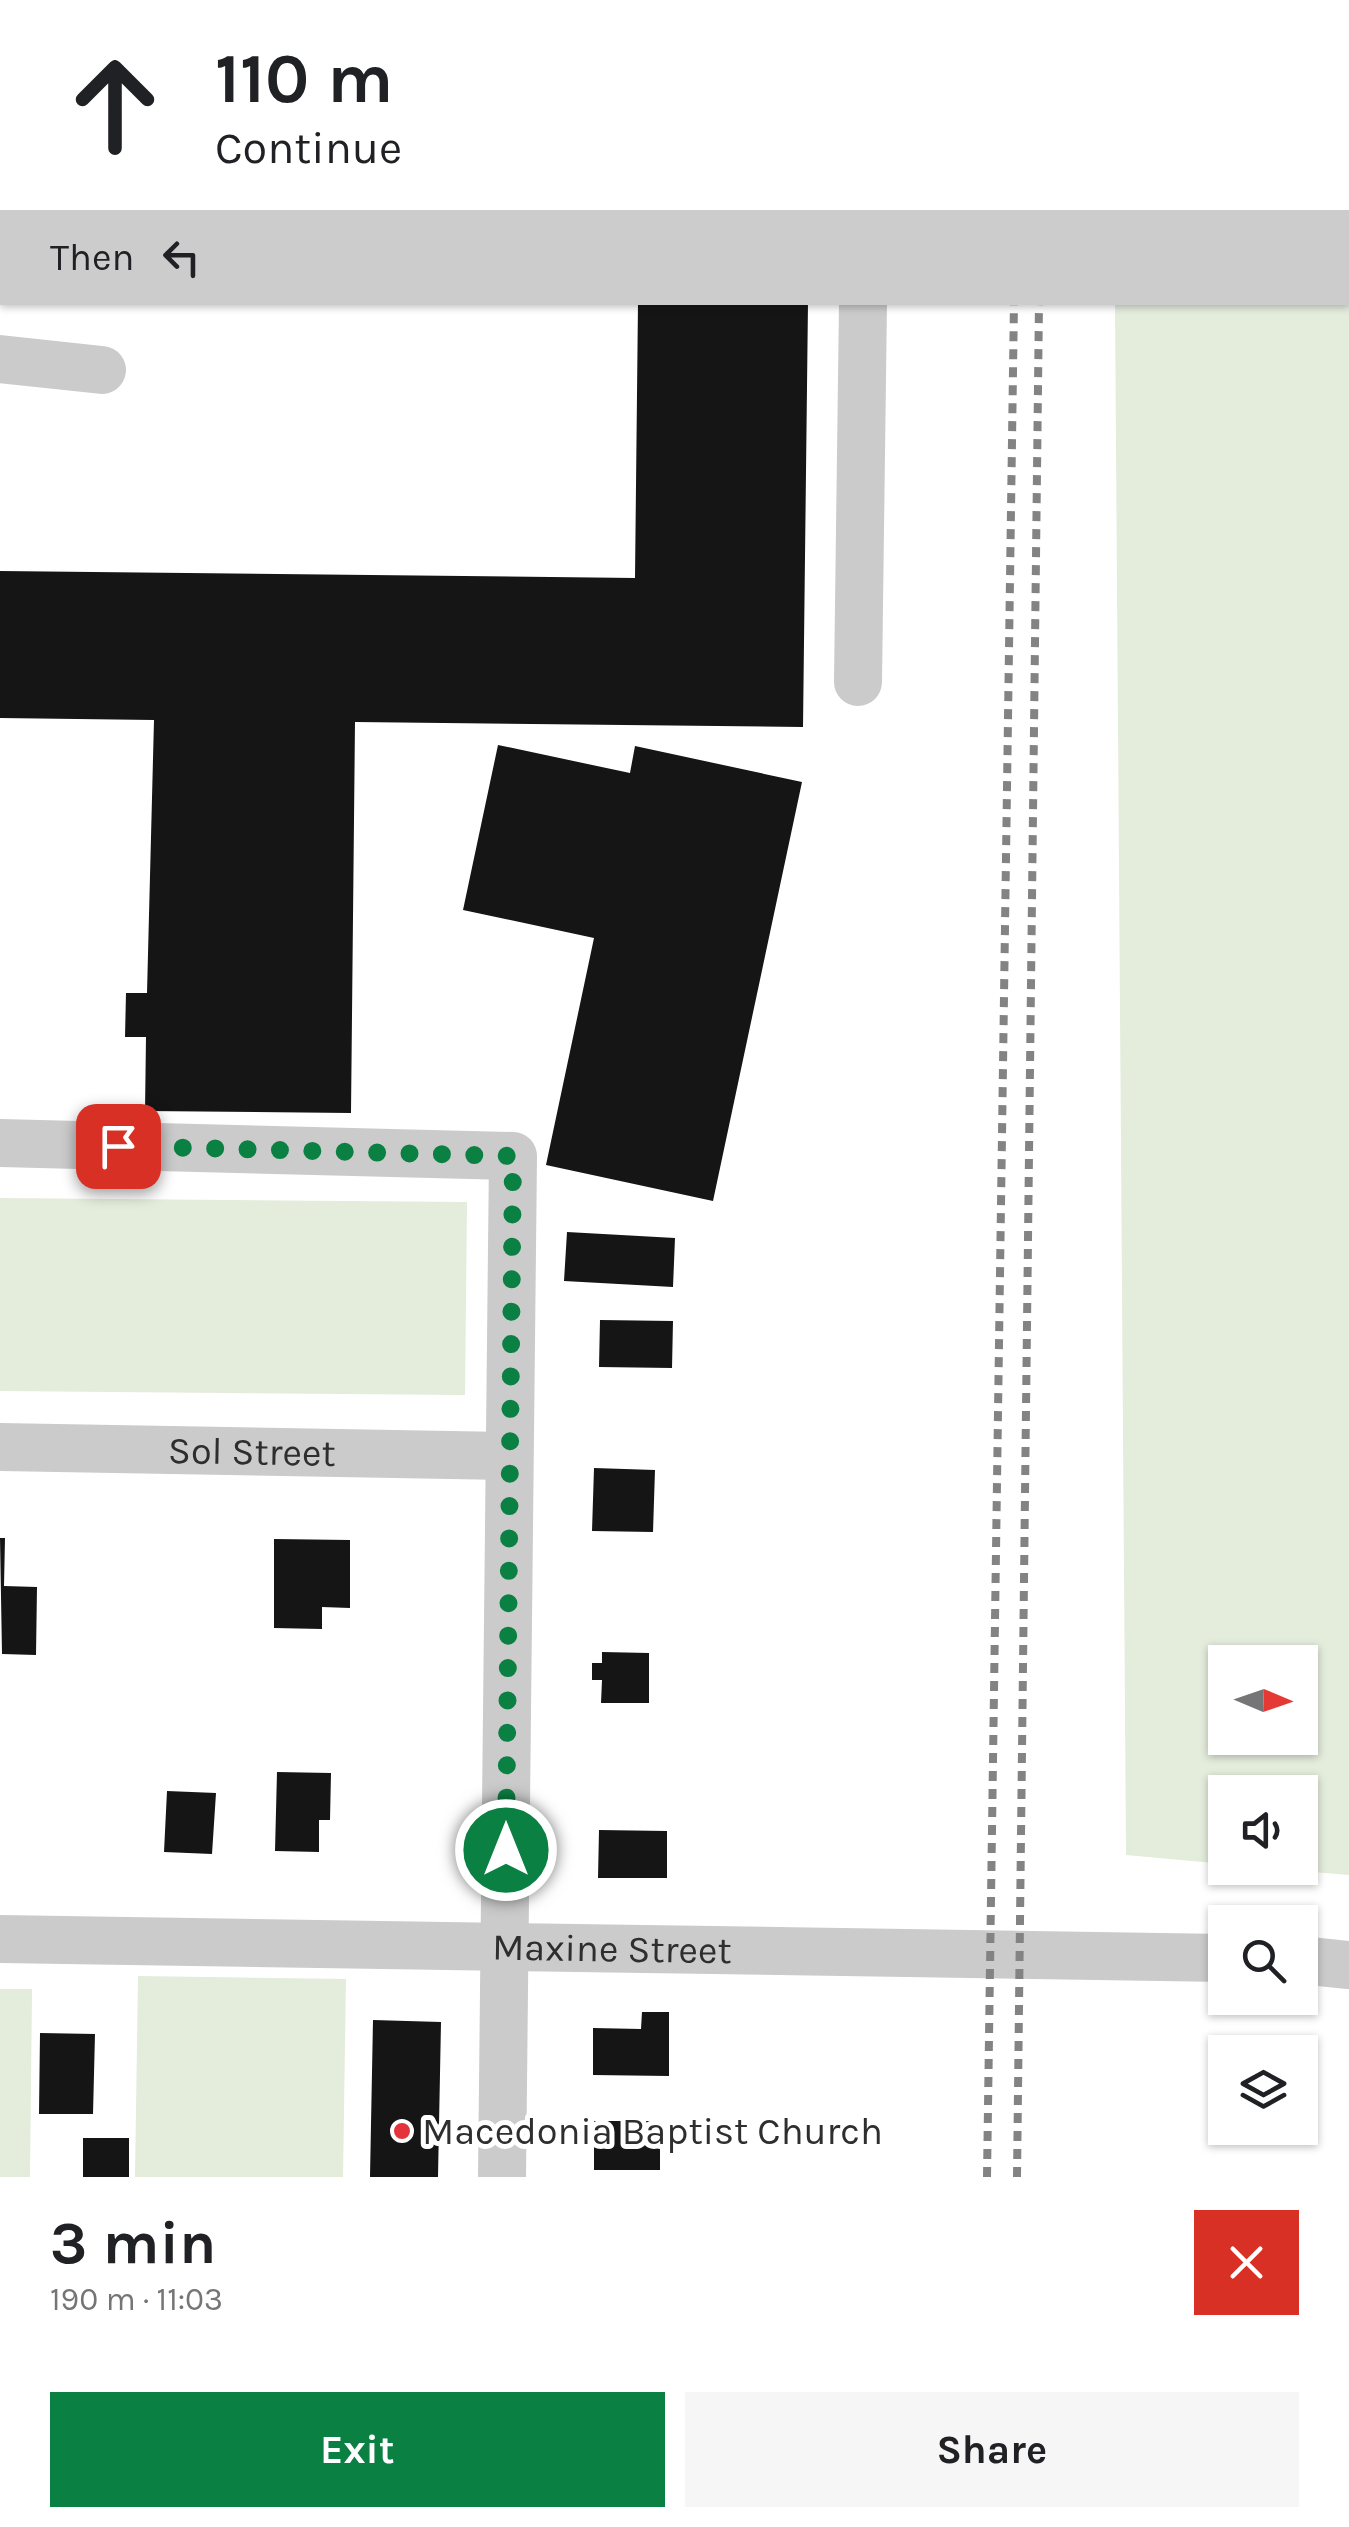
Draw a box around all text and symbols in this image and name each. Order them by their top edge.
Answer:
text: 110 m [215,38,393,120]
icon: ahead [50,40,180,170]
text: Continue [215,122,402,174]
icon: left [154,230,209,285]
text: Then [50,235,134,280]
pin [76,1104,161,1189]
icon: arrive [91,1119,146,1174]
street label: Sol Street [168,1428,336,1476]
north arrow [1208,1645,1318,1755]
map controls [1208,1645,1318,2145]
button: sound [1208,1775,1318,1885]
position arrow [454,1798,558,1902]
button: search [1208,1905,1318,2015]
street label: Maxine Street [492,1925,732,1973]
button: layers [1208,2035,1318,2145]
place label: Macedonia Baptist Church [422,2109,883,2154]
marker: Macedonia Baptist Church [391,2120,413,2142]
text: 3 min [50,2208,217,2278]
button: close [1194,2210,1299,2315]
text: 190 m · 11:03 [50,2281,223,2318]
button: Exit [50,2392,665,2507]
button: Share [685,2392,1299,2507]

